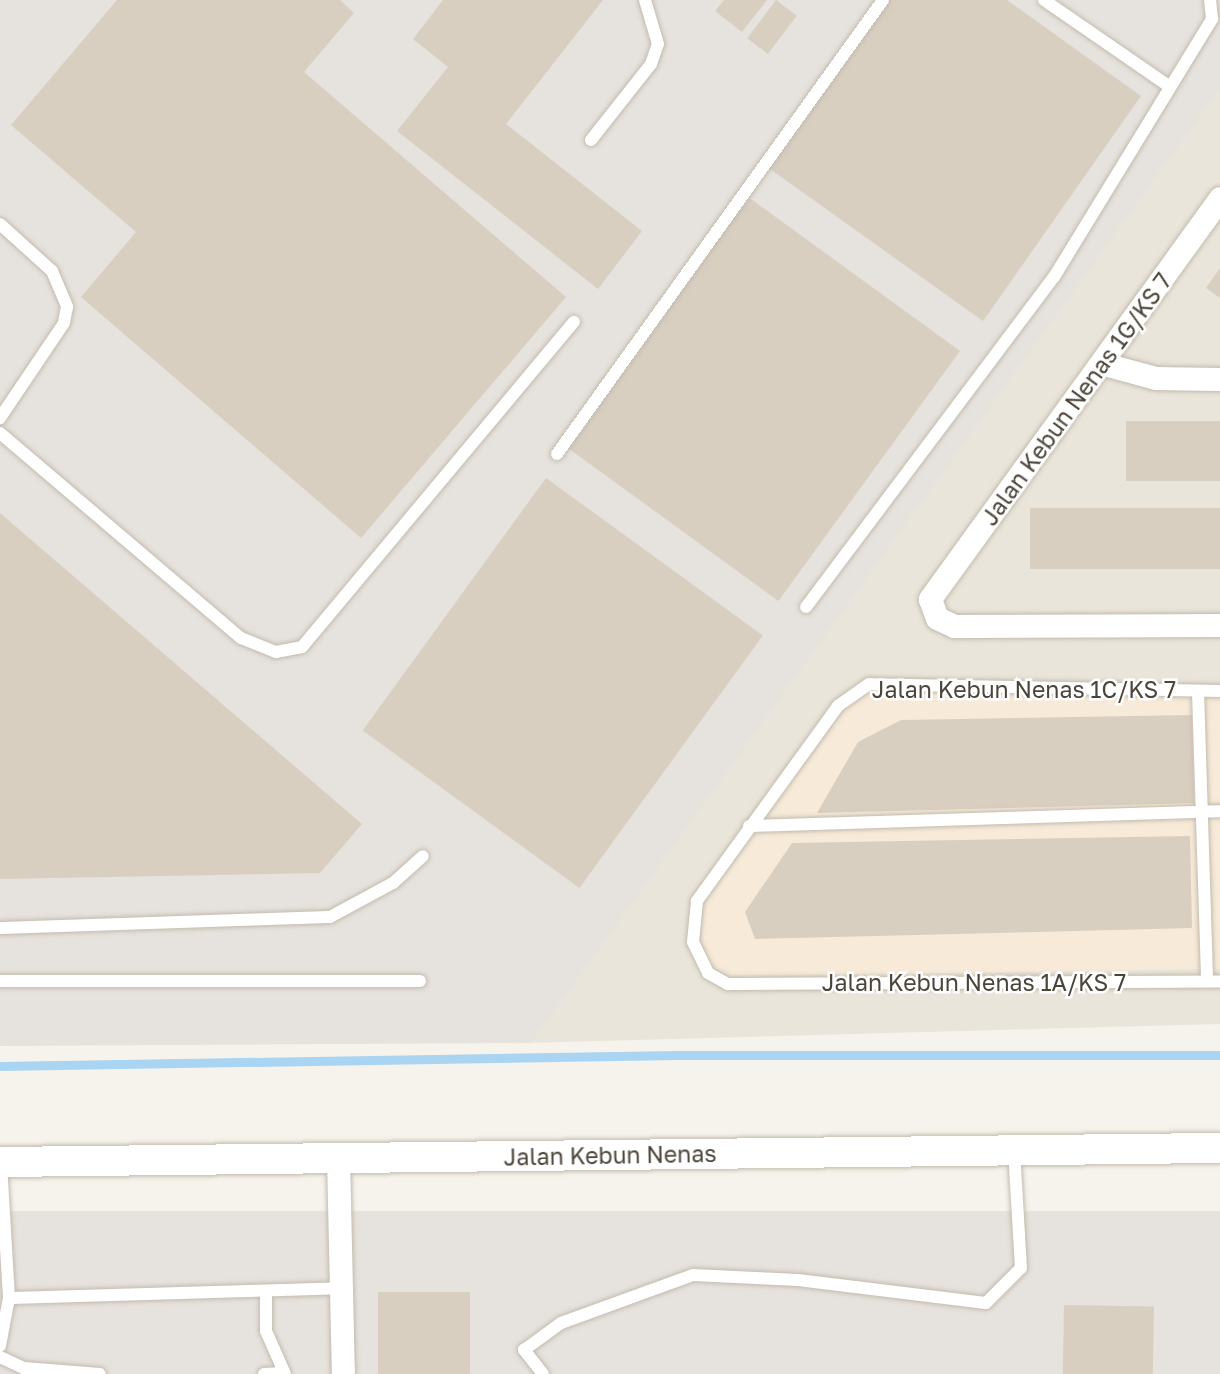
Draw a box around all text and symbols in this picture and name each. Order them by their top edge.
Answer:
street label: Jalan Kebun Nenas 1G/KS 7 [975,267,1177,531]
street label: Jalan Kebun Nenas 1C/KS 7 [872,675,1176,703]
street label: Jalan Kebun Nenas 1A/KS 7 [822,968,1126,996]
street label: Jalan Kebun Nenas [503,1139,717,1171]

